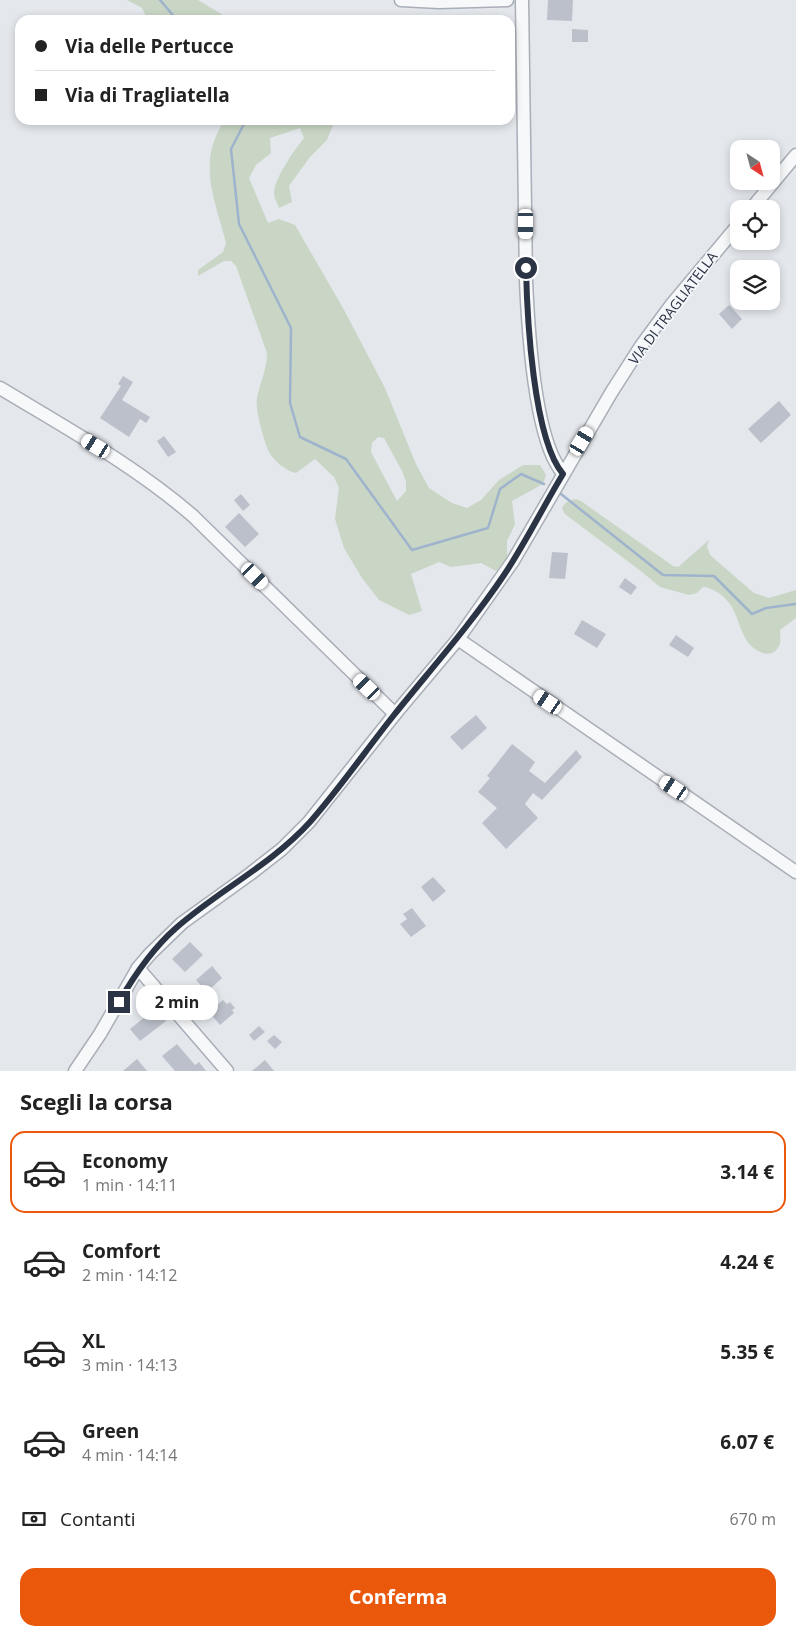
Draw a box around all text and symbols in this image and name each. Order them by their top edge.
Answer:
text: Via delle Pertucce [65,33,234,59]
text: Via di Tragliatella [65,82,230,108]
north arrow [730,140,780,190]
map controls [730,140,780,310]
button: locate [730,200,780,250]
car [518,209,533,239]
street label: VIA DI TRAGLIATELLA [624,247,721,368]
route start [515,257,537,279]
button: layers [730,260,780,310]
car [567,424,596,458]
car [79,432,112,460]
car [239,560,270,592]
car [350,671,383,703]
car [531,687,564,717]
car [657,773,690,803]
callout: 2 min [136,984,219,1020]
route end [108,991,130,1013]
text: 2 min [155,991,199,1013]
text: Scegli la corsa [20,1086,173,1116]
text: Economy [82,1148,168,1174]
icon: car [22,1150,67,1195]
text: 3.14 € [720,1159,774,1185]
text: 1 min · 14:11 [82,1174,177,1196]
text: Comfort [82,1238,161,1264]
icon: car [22,1240,67,1285]
text: 4.24 € [720,1249,774,1275]
text: 2 min · 14:12 [82,1264,177,1286]
text: XL [82,1328,105,1354]
icon: car [22,1330,67,1375]
text: 5.35 € [720,1339,774,1365]
text: 3 min · 14:13 [82,1354,177,1376]
text: Green [82,1418,139,1444]
icon: car [22,1420,67,1465]
text: 6.07 € [720,1429,774,1455]
text: 4 min · 14:14 [82,1444,177,1466]
icon: cash [20,1505,48,1533]
text: Contanti [60,1506,136,1532]
text: 670 m [730,1508,776,1530]
button: Conferma [20,1568,776,1626]

